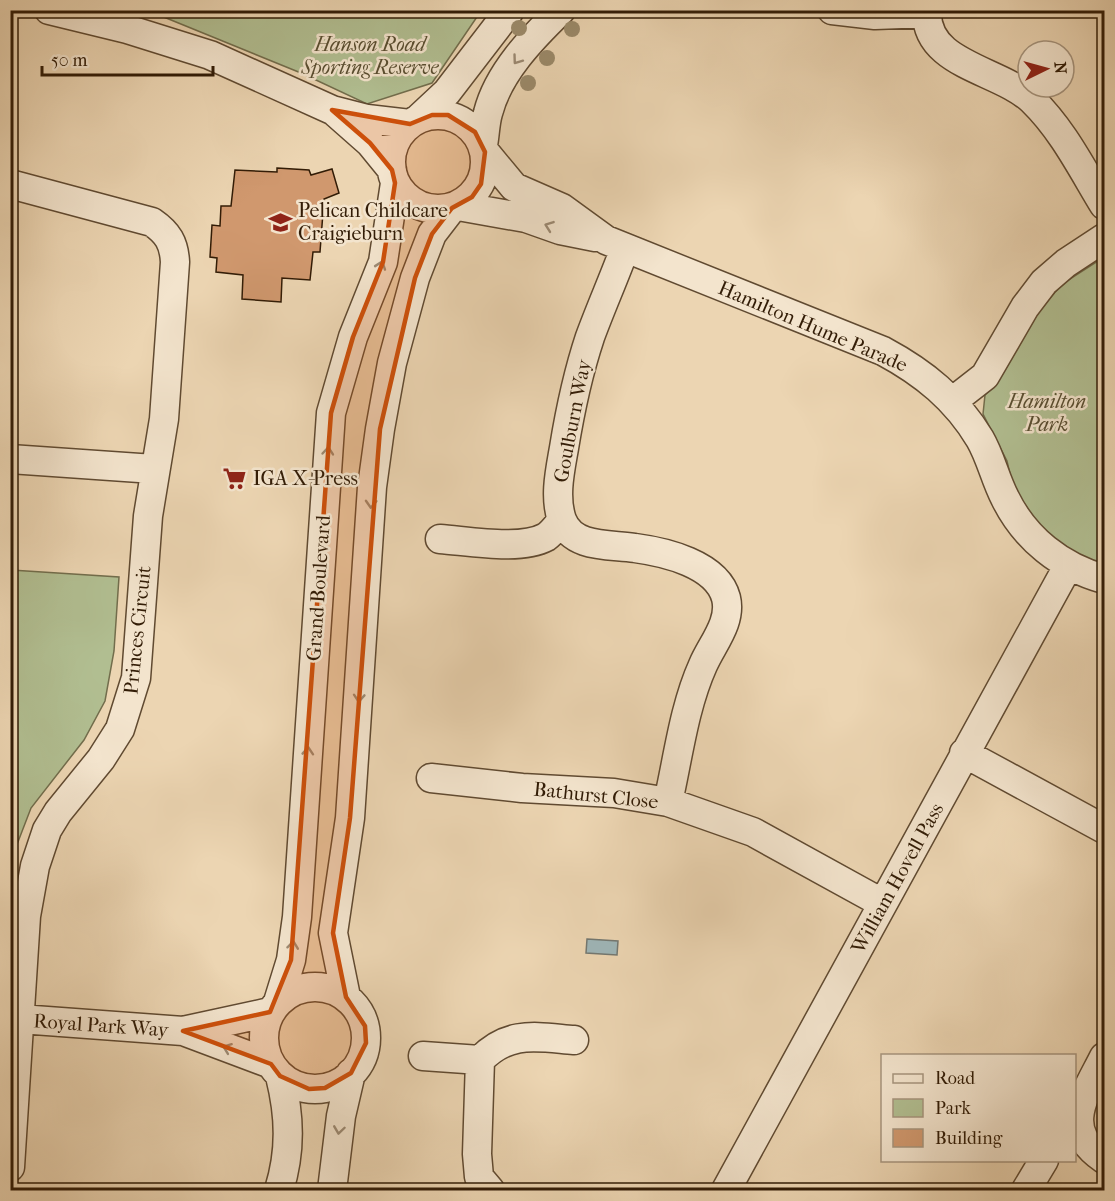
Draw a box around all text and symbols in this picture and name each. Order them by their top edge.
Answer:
park label: Hanson Road Sporting Reserve [300,33,440,79]
scale bar [42,39,213,77]
north arrow [1016,39,1076,99]
text: 50 m [51,50,88,71]
one-way arrow [513,53,524,64]
text: N [1050,61,1071,75]
place label: Pelican Childcare Craigieburn [298,199,448,245]
school or university icon: Pelican Childcare Craigieburn [267,209,293,235]
one-way arrow [544,221,555,234]
one-way arrow [374,260,386,271]
street label: Hamilton Hume Parade [715,276,911,377]
street label: Goulburn Way [549,356,596,485]
park label: Hamilton Park [1007,390,1086,436]
one-way arrow [321,447,334,456]
supermarket icon: IGA X-Press [222,465,248,491]
place label: IGA X-Press [253,467,358,490]
one-way arrow [365,499,378,508]
street label: Grand Boulevard [302,513,335,662]
street label: Princes Circuit [119,565,156,695]
one-way arrow [352,694,365,703]
one-way arrow [301,746,314,755]
street label: Bathurst Close [532,778,660,813]
street label: William Hovell Pass [846,799,948,958]
one-way arrow [286,941,299,950]
street label: Royal Park Way [33,1009,171,1042]
one-way arrow [222,1043,233,1055]
legend [881,1054,1076,1162]
text: Road [935,1068,975,1089]
text: Park [935,1098,972,1119]
one-way arrow [333,1126,345,1135]
text: Building [935,1128,1003,1149]

